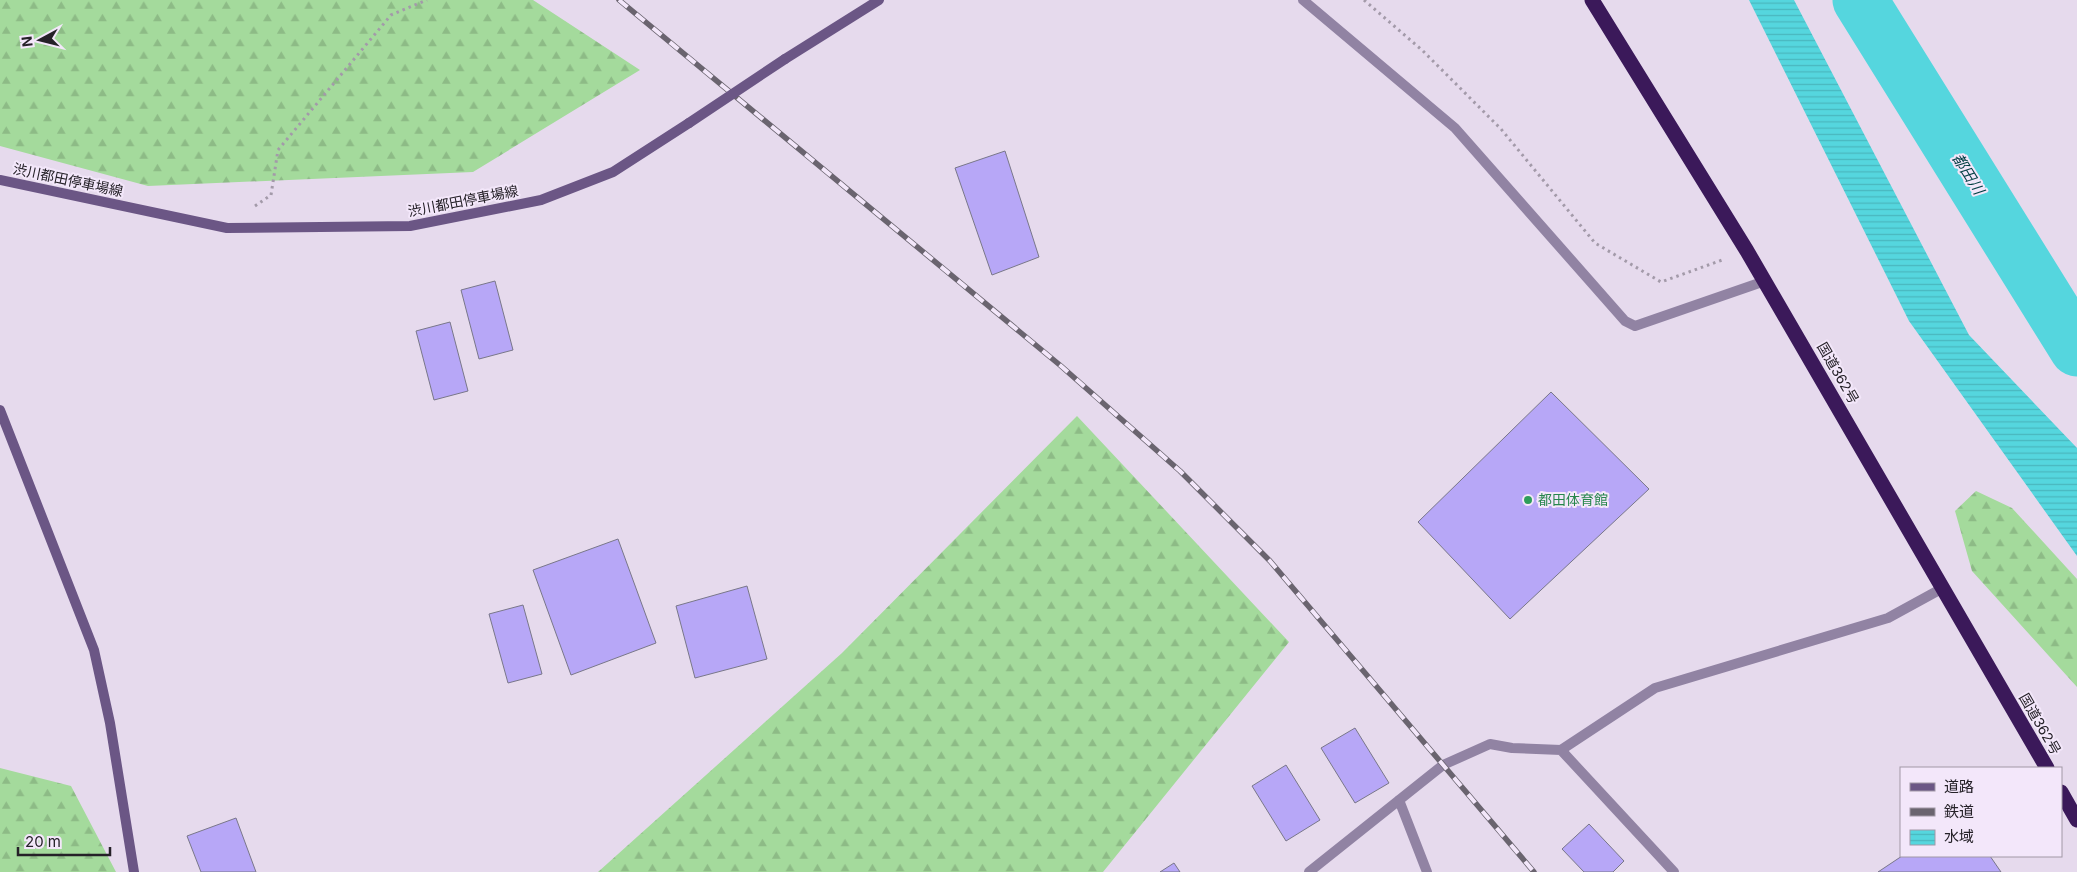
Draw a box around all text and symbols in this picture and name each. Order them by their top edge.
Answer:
north arrow [15,15,65,65]
text: N [18,35,36,48]
water label: 都田川 [1948,150,1989,200]
street label: 渋川都田停車場線 [12,160,125,199]
street label: 渋川都田停車場線 [406,181,519,220]
street label: 国道362号 [1814,339,1863,406]
place label: 都田体育館 [1538,491,1608,508]
marker: 都田体育館 [1522,494,1534,506]
street label: 国道362号 [2016,690,2065,757]
legend [1900,767,2062,857]
text: 道路 [1944,777,1974,796]
text: 鉄道 [1944,802,1974,821]
scale bar [18,824,110,856]
text: 水域 [1944,827,1974,846]
text: 20 m [25,832,61,851]

